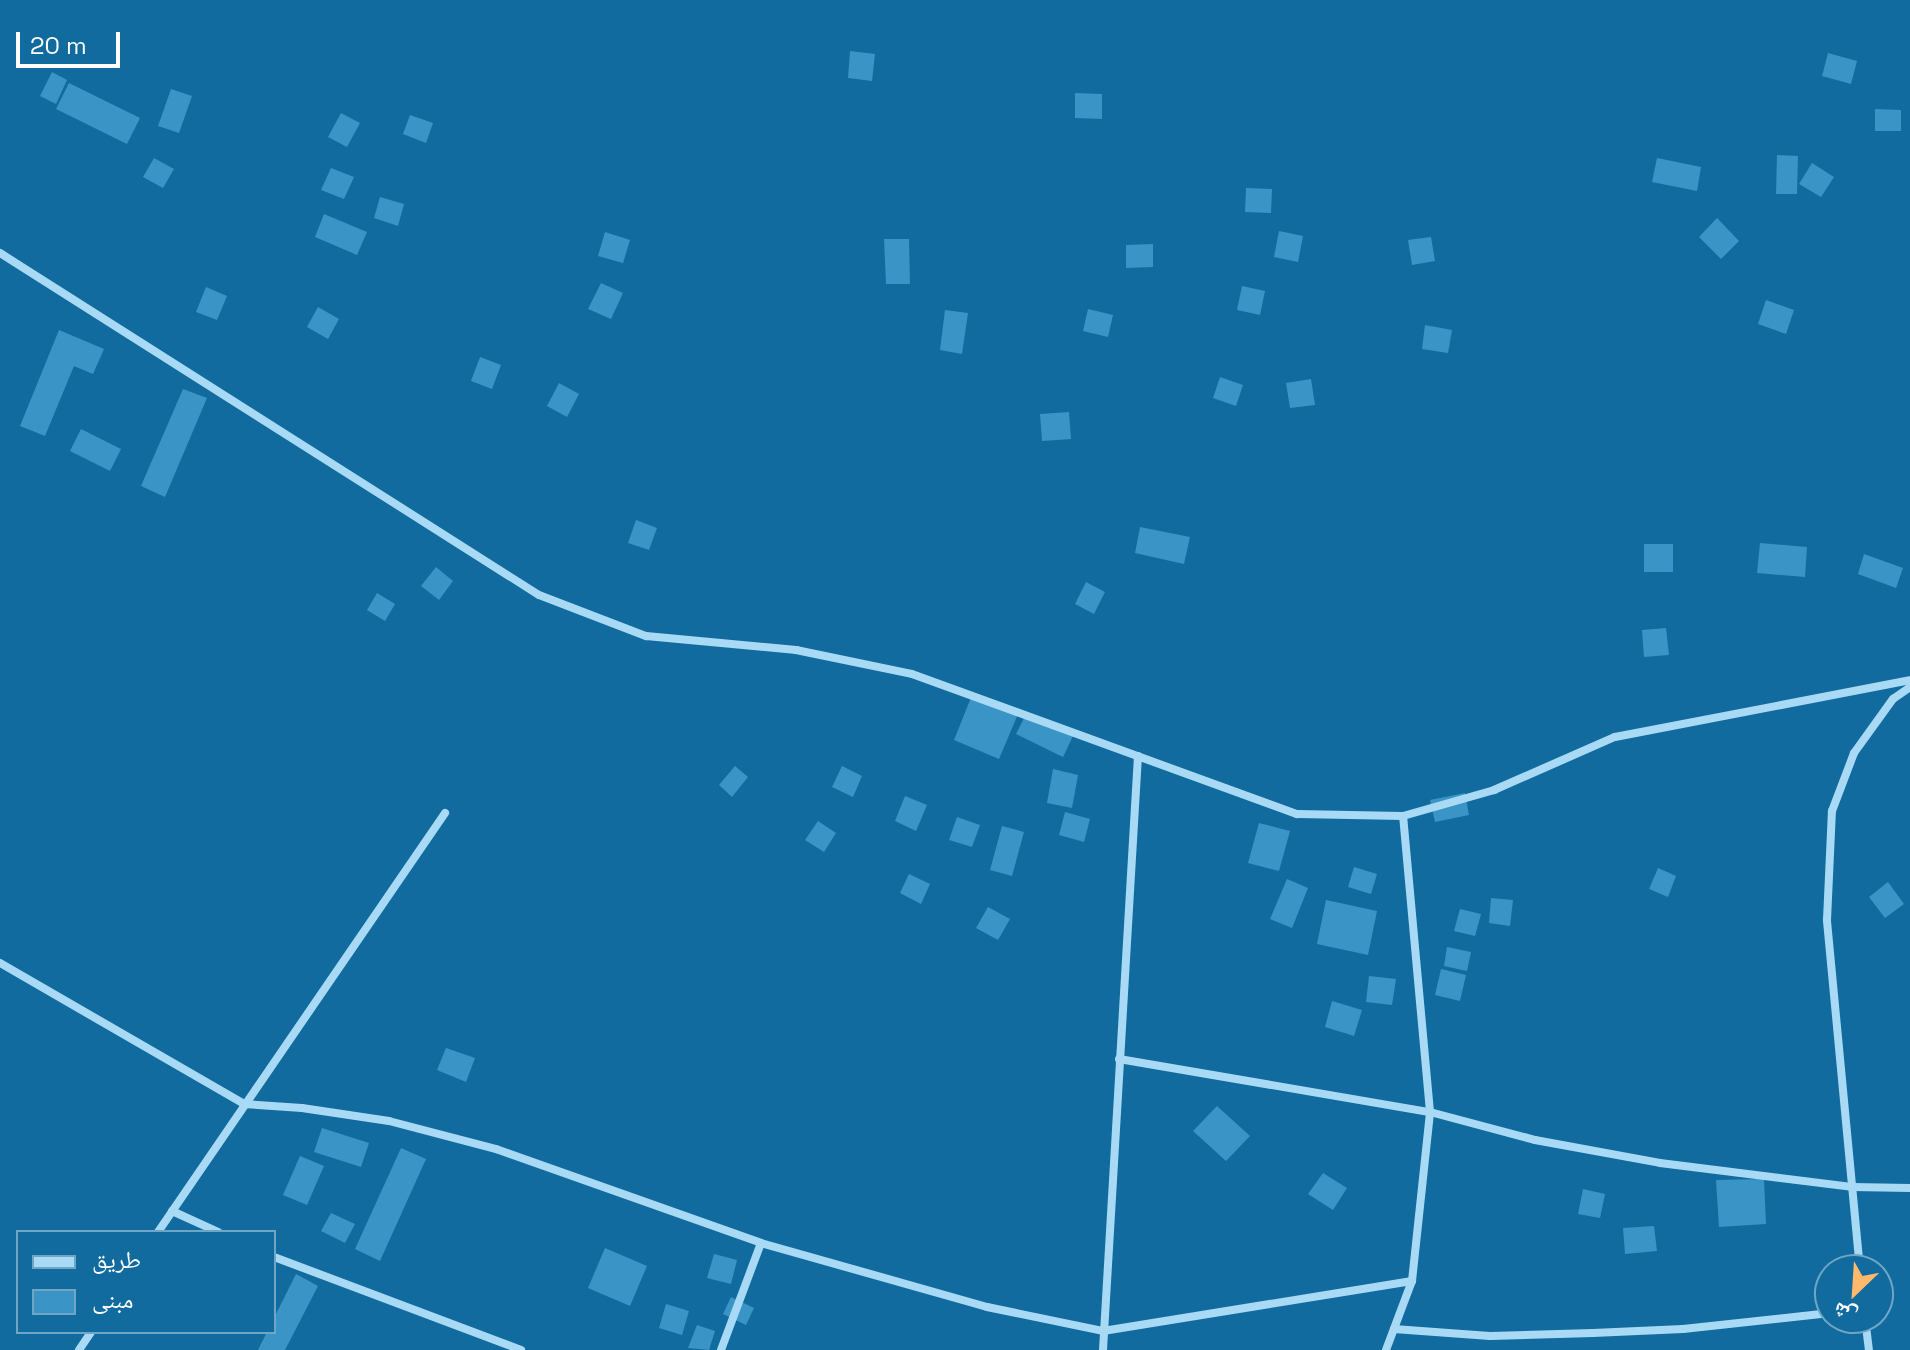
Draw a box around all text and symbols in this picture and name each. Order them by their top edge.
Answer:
scale bar [20,16,124,66]
text: 20 m [30,30,87,61]
legend [16,1230,276,1334]
text: طريق [92,1244,141,1275]
north arrow [1814,1254,1894,1334]
text: مبنى [92,1284,133,1315]
text: ش [1828,1296,1861,1332]

